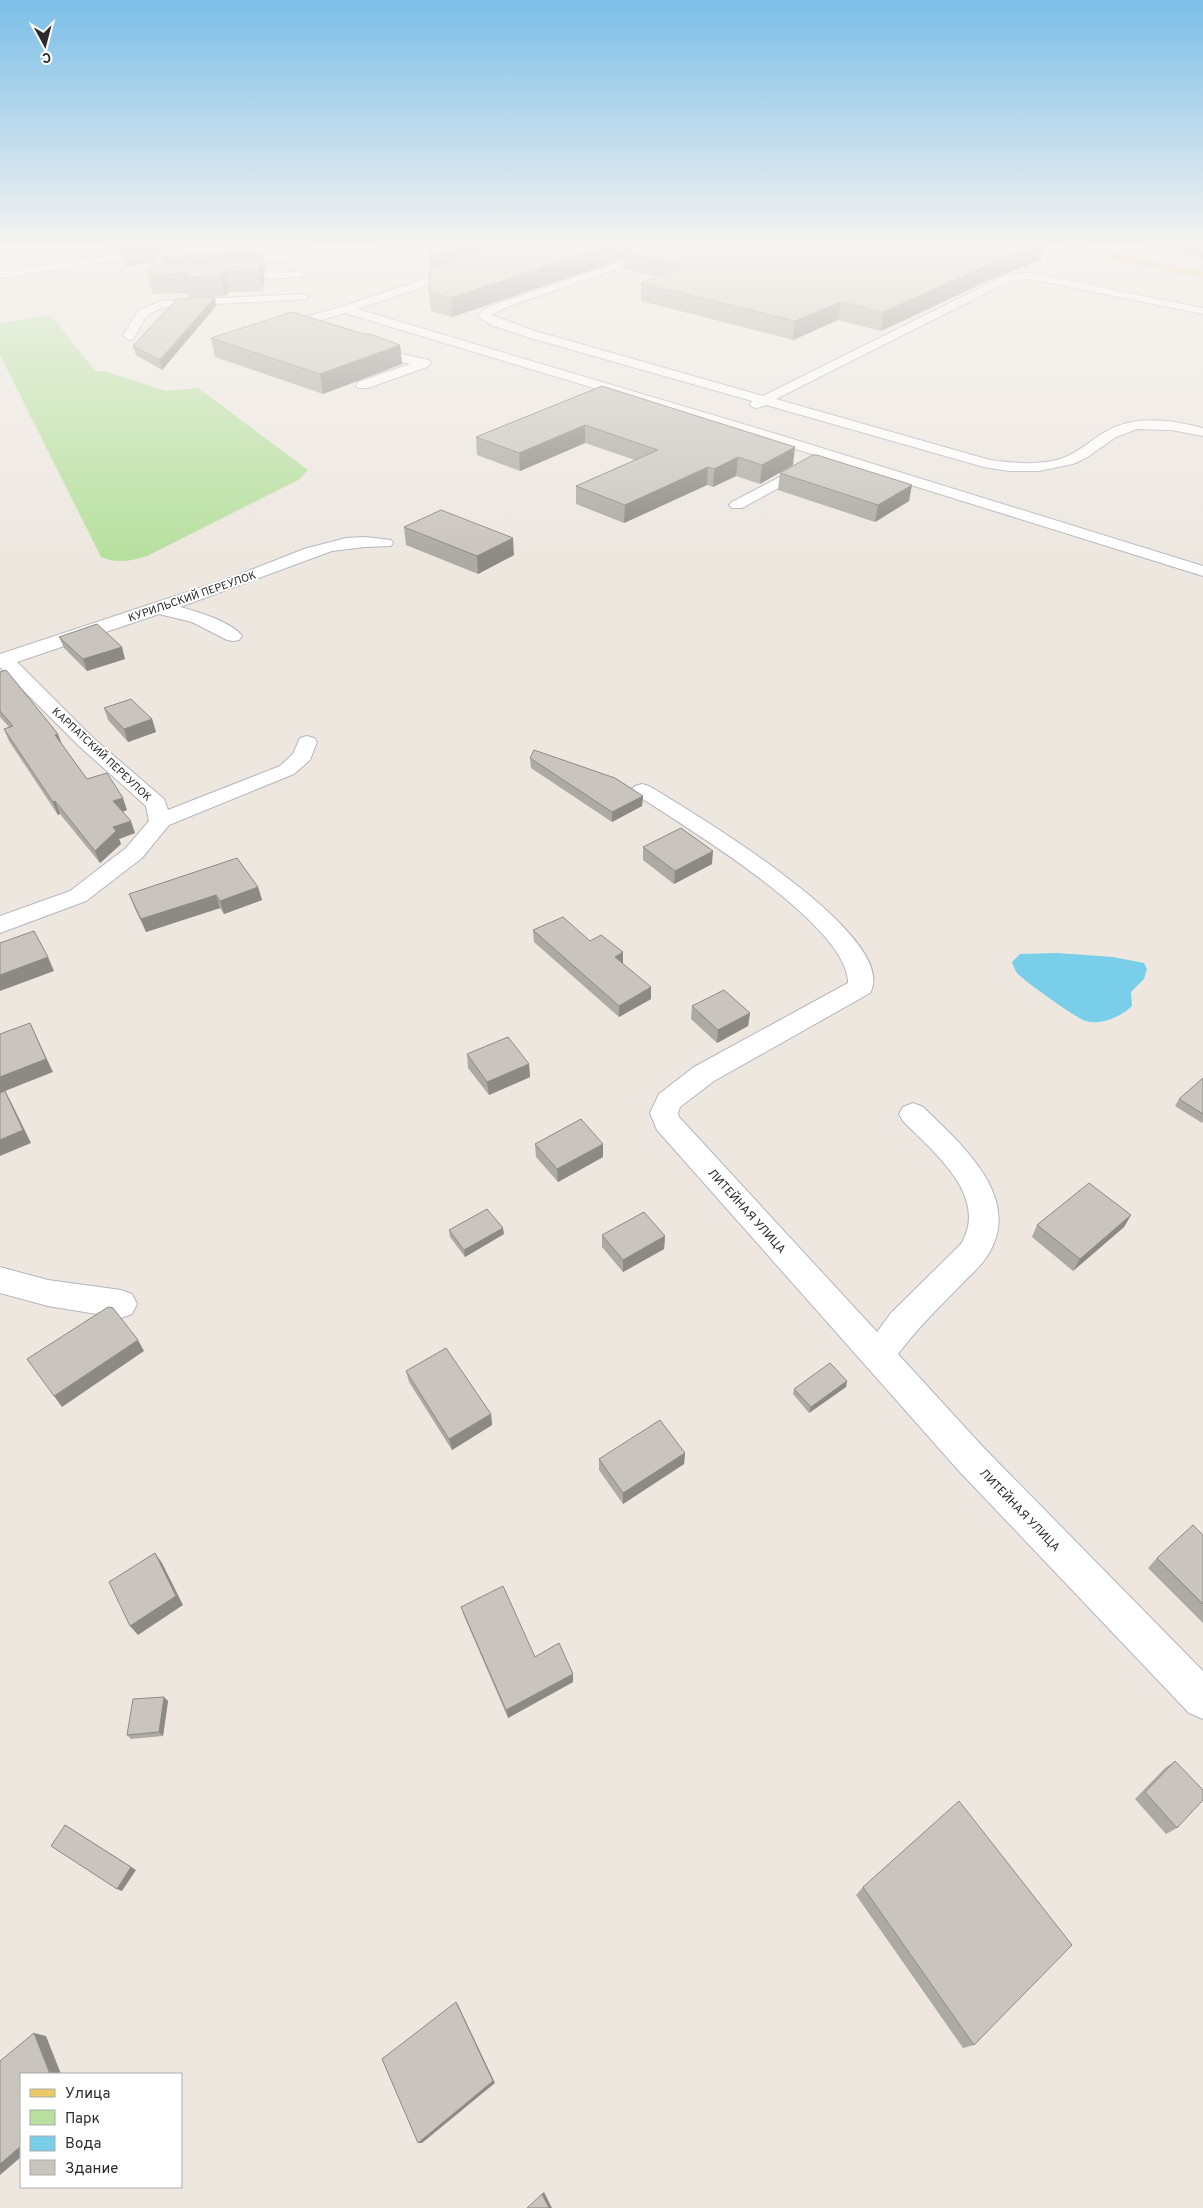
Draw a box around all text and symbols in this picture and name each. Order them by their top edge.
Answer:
north arrow [20,20,70,70]
text: С [41,47,52,65]
street label: КУРИЛЬСКИЙ ПЕРЕУЛОК [126,567,258,625]
street label: КАРПАТСКИЙ ПЕРЕУЛОК [49,704,155,805]
street label: ЛИТЕЙНАЯ УЛИЦА [704,1166,789,1258]
street label: ЛИТЕЙНАЯ УЛИЦА [975,1466,1063,1556]
legend [20,2073,182,2188]
text: Улица [65,2085,110,2104]
text: Парк [65,2110,100,2129]
text: Вода [65,2135,101,2154]
text: Здание [65,2160,118,2179]

